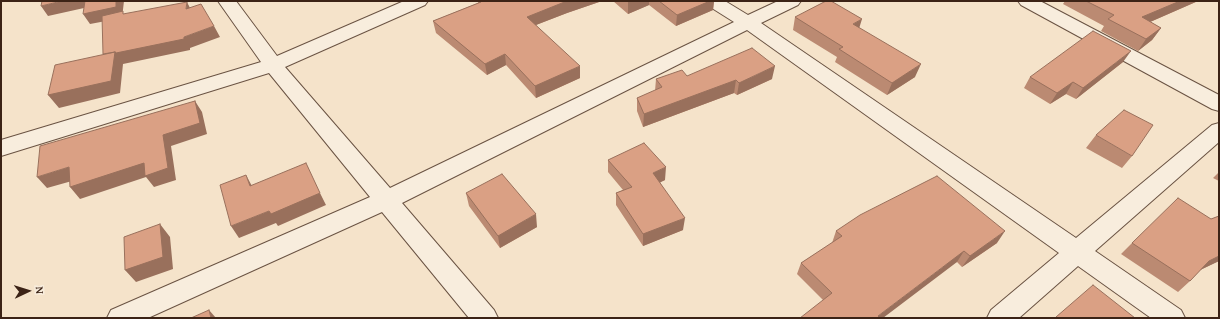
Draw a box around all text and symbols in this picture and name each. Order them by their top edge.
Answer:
north arrow [8,271,48,311]
text: N [32,286,48,294]

